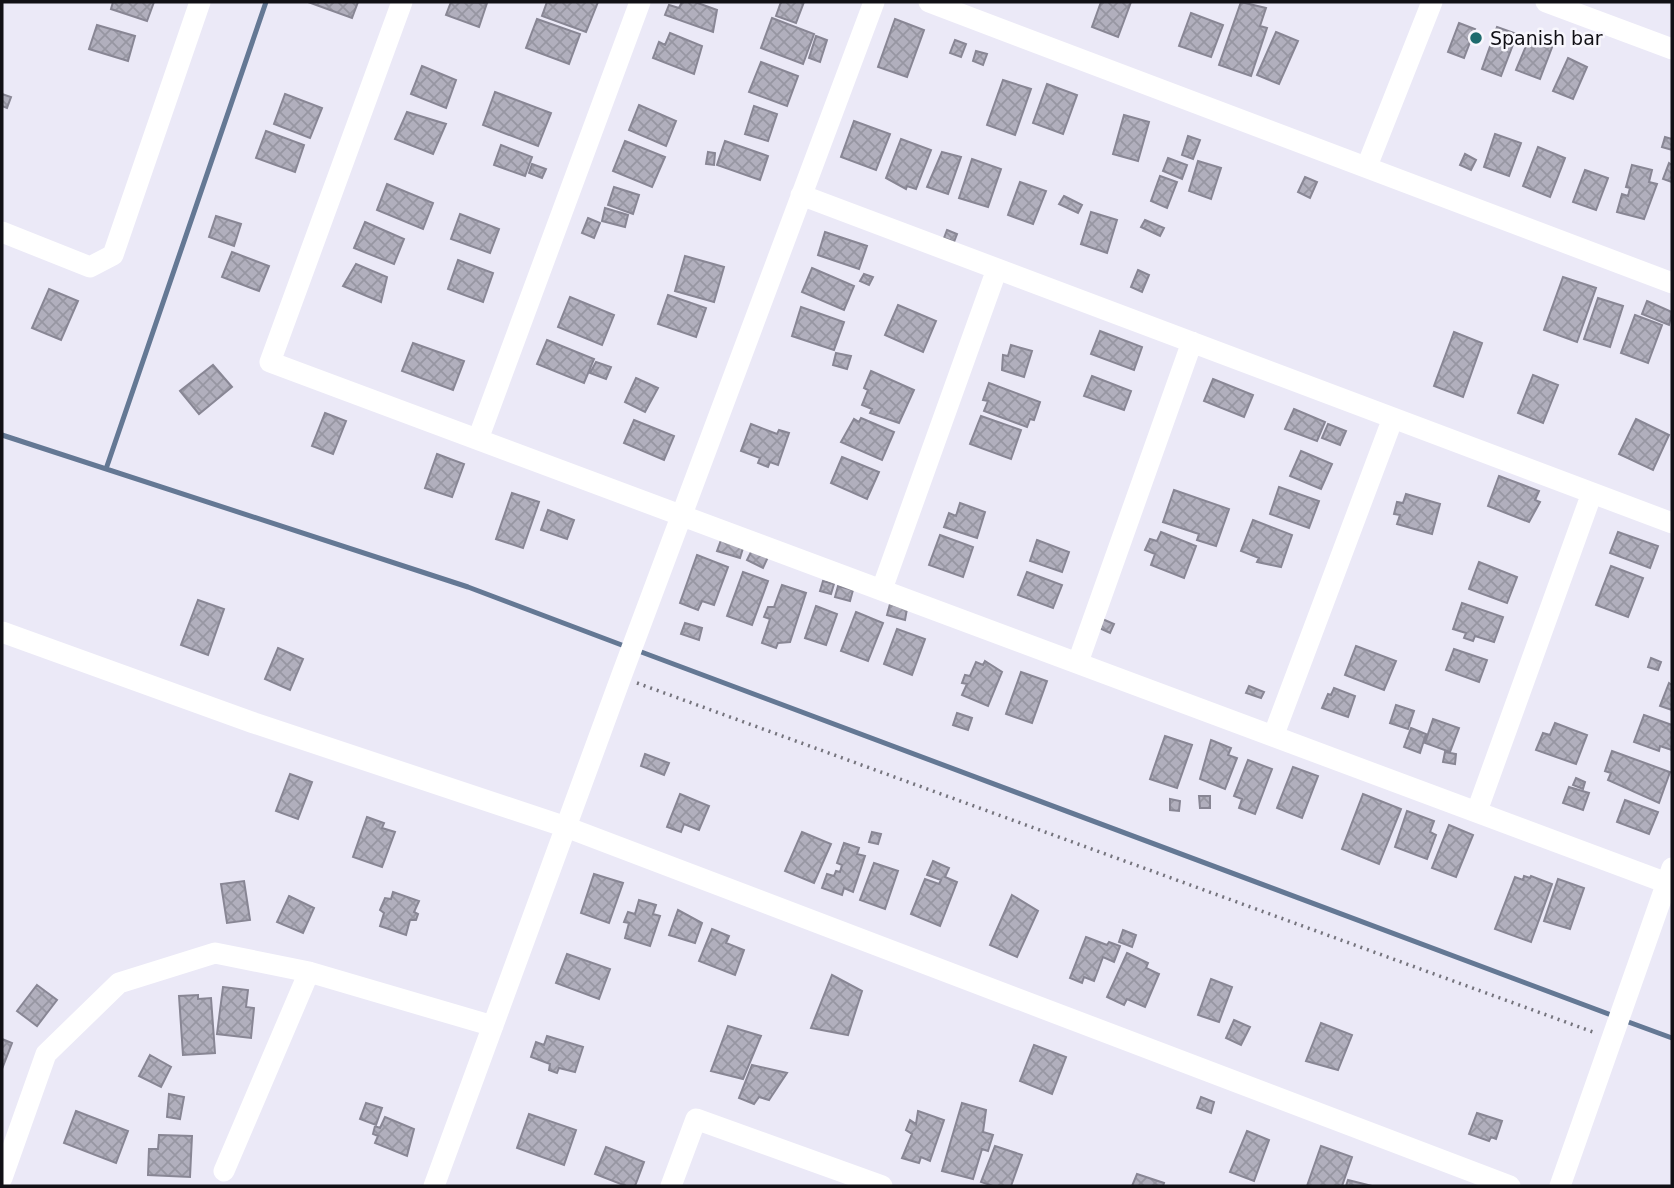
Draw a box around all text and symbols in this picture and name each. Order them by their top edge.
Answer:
place label: Spanish bar [1490,27,1603,49]
marker: Spanish bar [1468,30,1484,46]

